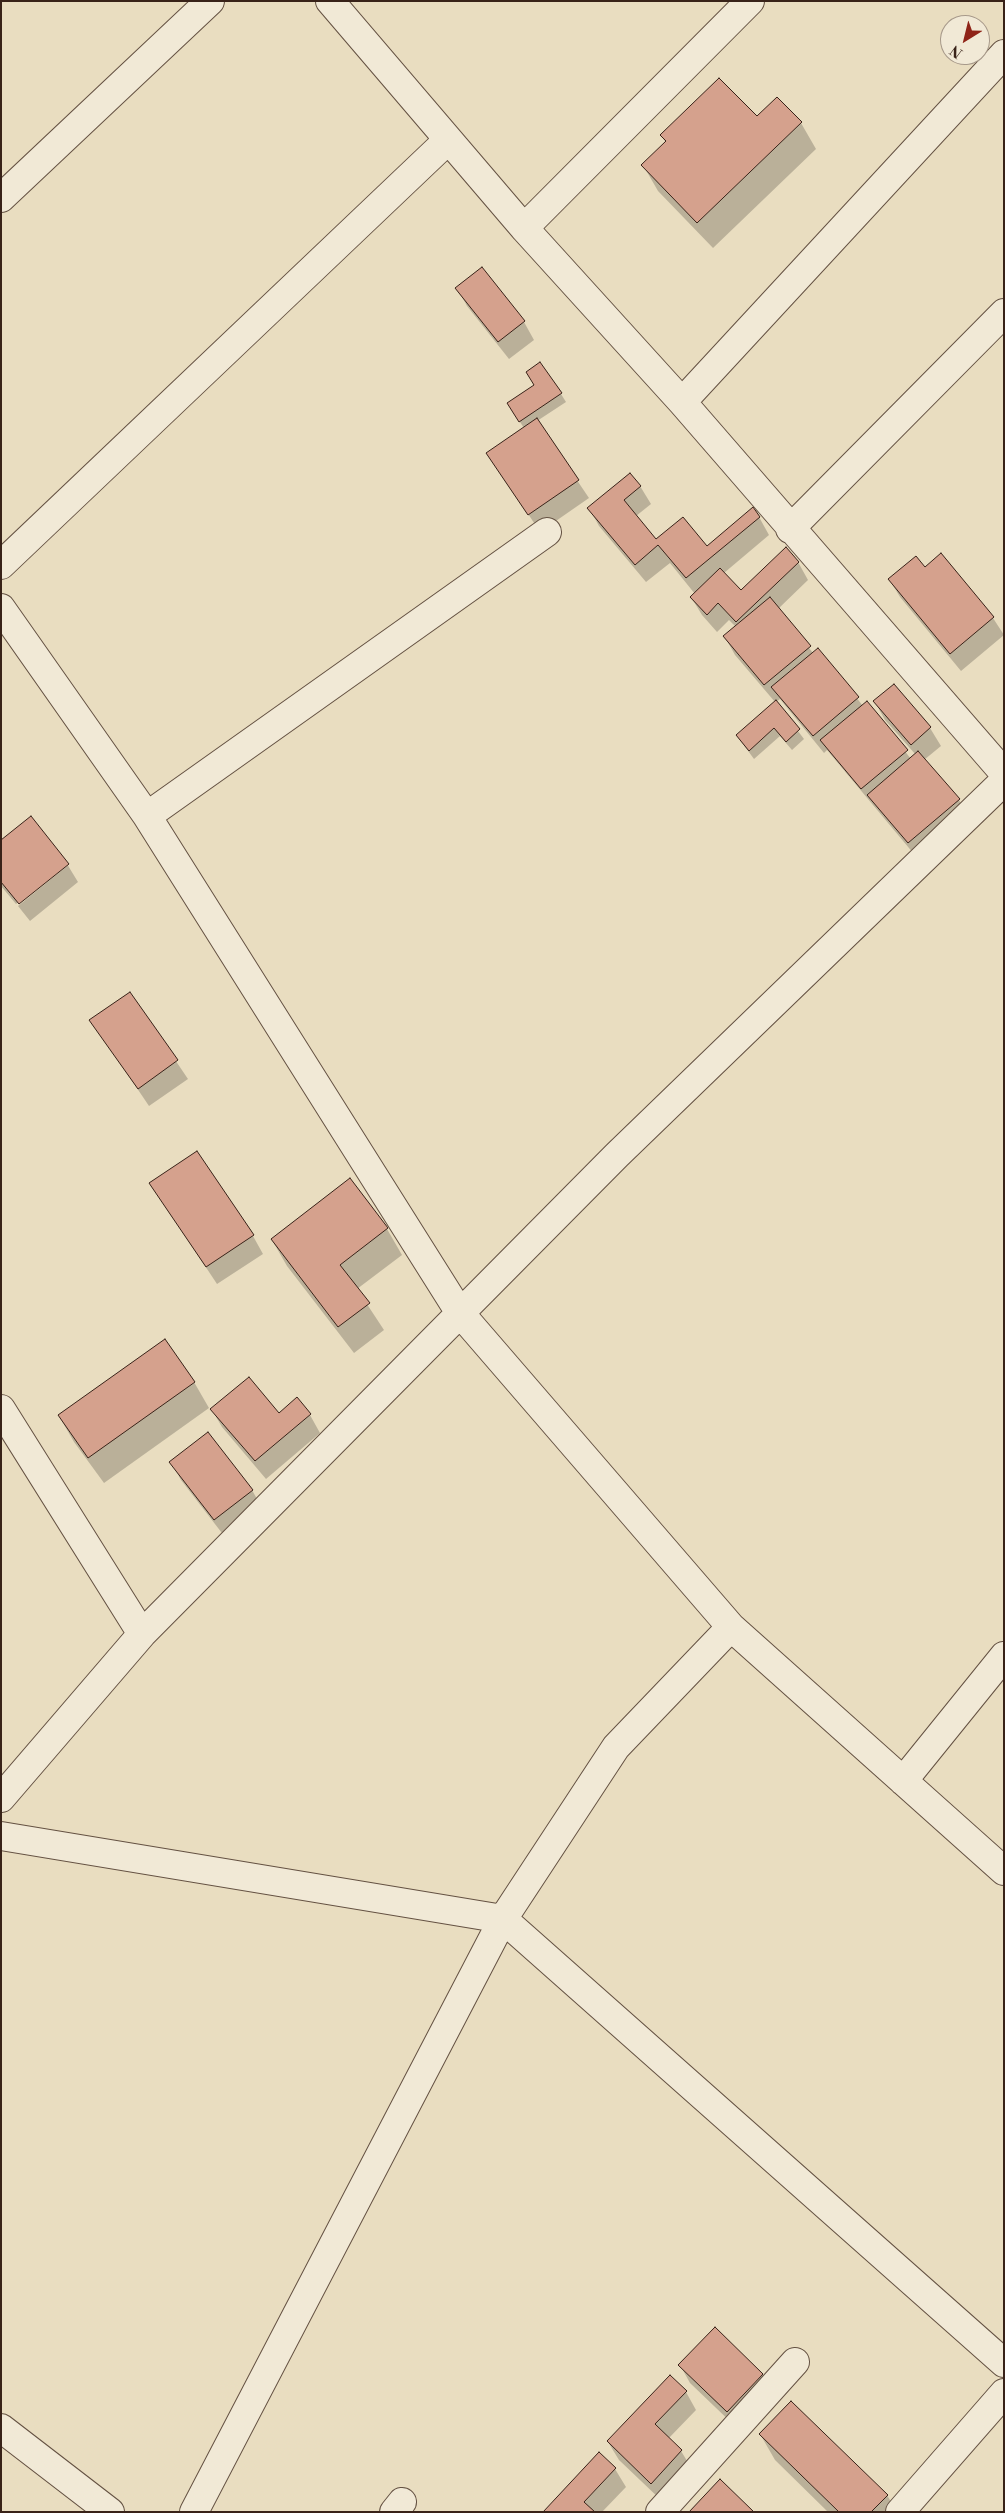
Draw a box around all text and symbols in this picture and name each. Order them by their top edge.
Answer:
north arrow [940,15,990,65]
text: N [947,41,967,62]

